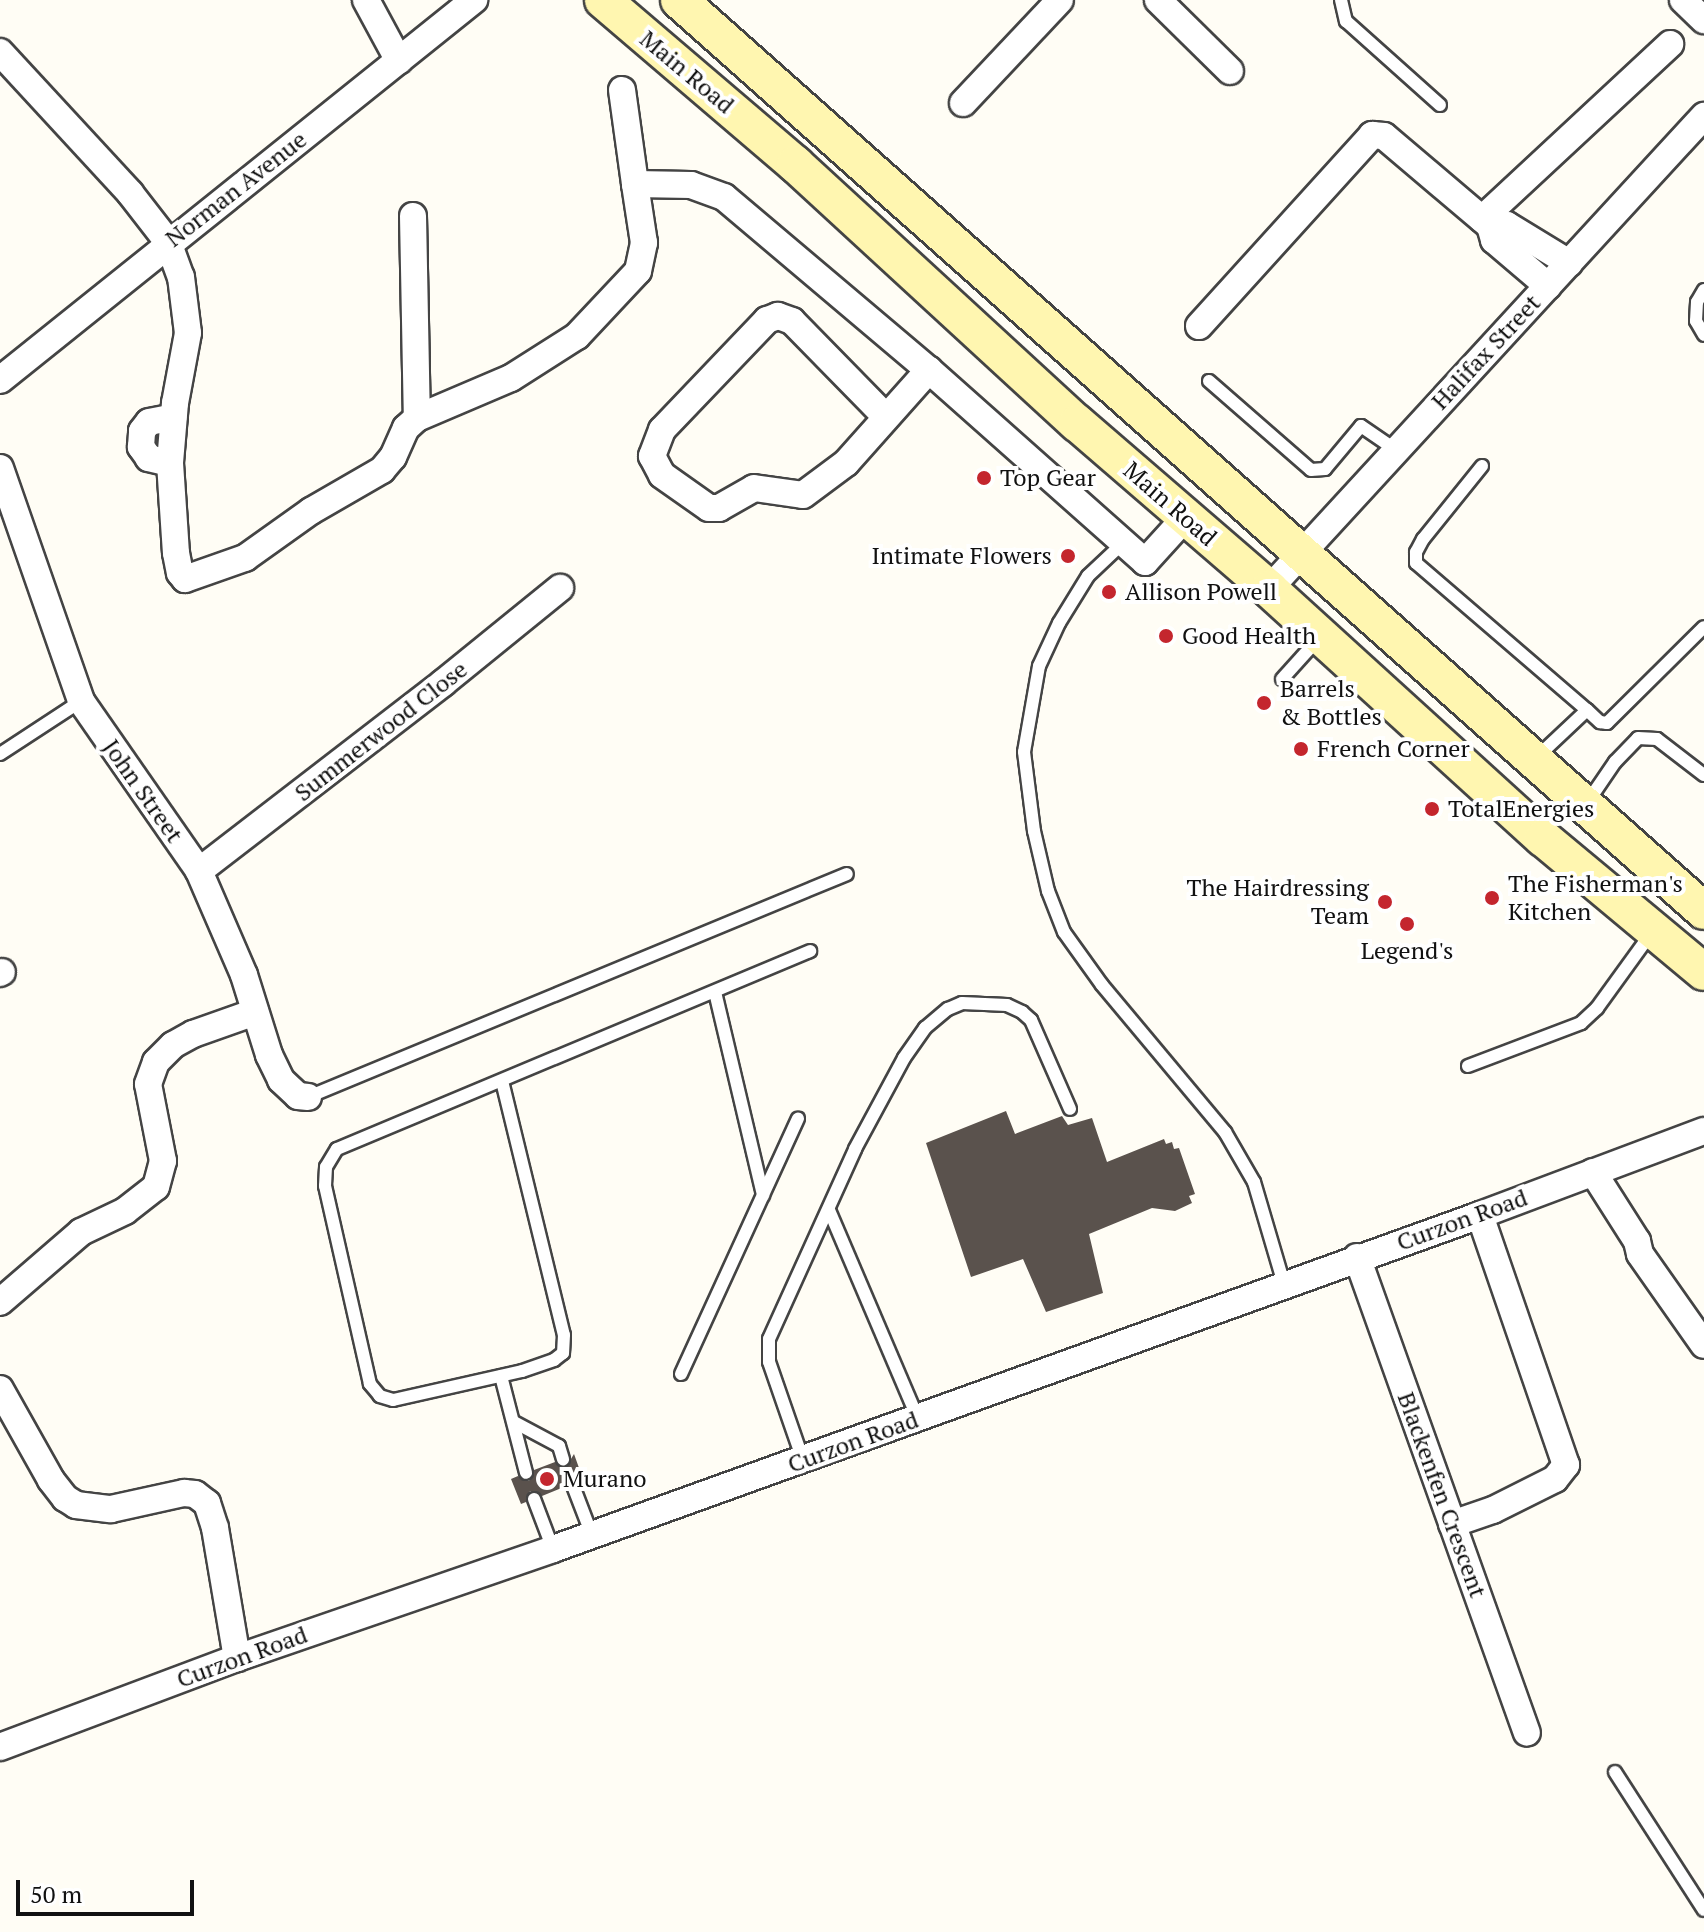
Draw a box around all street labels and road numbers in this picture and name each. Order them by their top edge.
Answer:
street label: Main Road [634,24,740,120]
street label: Norman Avenue [160,125,312,253]
street label: Halifax Street [1425,289,1547,415]
street label: Main Road [1118,456,1222,552]
street label: Summerwood Close [289,655,473,807]
street label: John Street [97,734,189,848]
street label: Curzon Road [1393,1183,1531,1257]
street label: Blackenfen Crescent [1391,1388,1493,1602]
street label: Curzon Road [784,1405,922,1479]
street label: Curzon Road [173,1620,311,1694]

